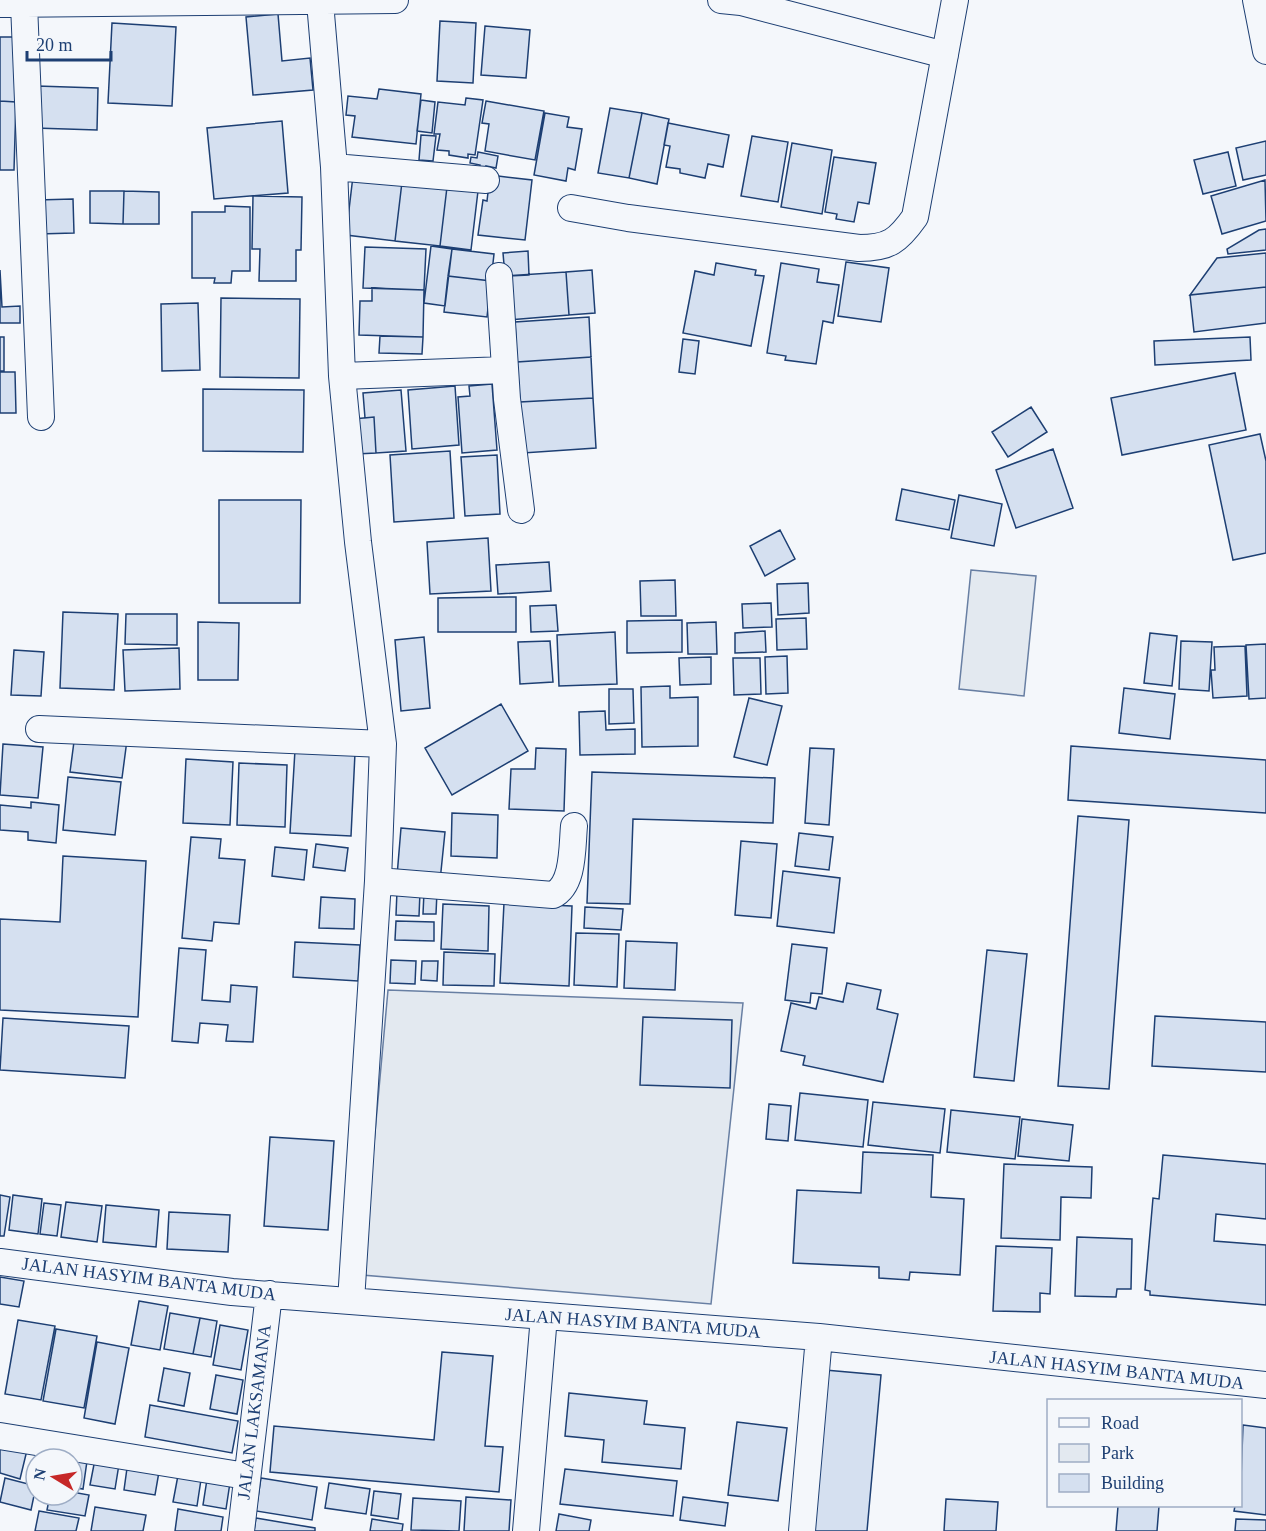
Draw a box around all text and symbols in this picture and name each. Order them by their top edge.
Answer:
scale bar [27,24,111,62]
text: 20 m [36,35,73,55]
street label: JALAN HASYIM BANTA MUDA [21,1253,277,1305]
street label: JALAN HASYIM BANTA MUDA [505,1304,761,1342]
street label: JALAN LAKSAMANA [233,1323,275,1501]
street label: JALAN HASYIM BANTA MUDA [989,1347,1245,1393]
legend [1047,1399,1242,1507]
text: Road [1101,1413,1139,1433]
text: Park [1101,1443,1134,1463]
north arrow [24,1447,84,1507]
text: N [30,1467,49,1482]
text: Building [1101,1473,1164,1493]

